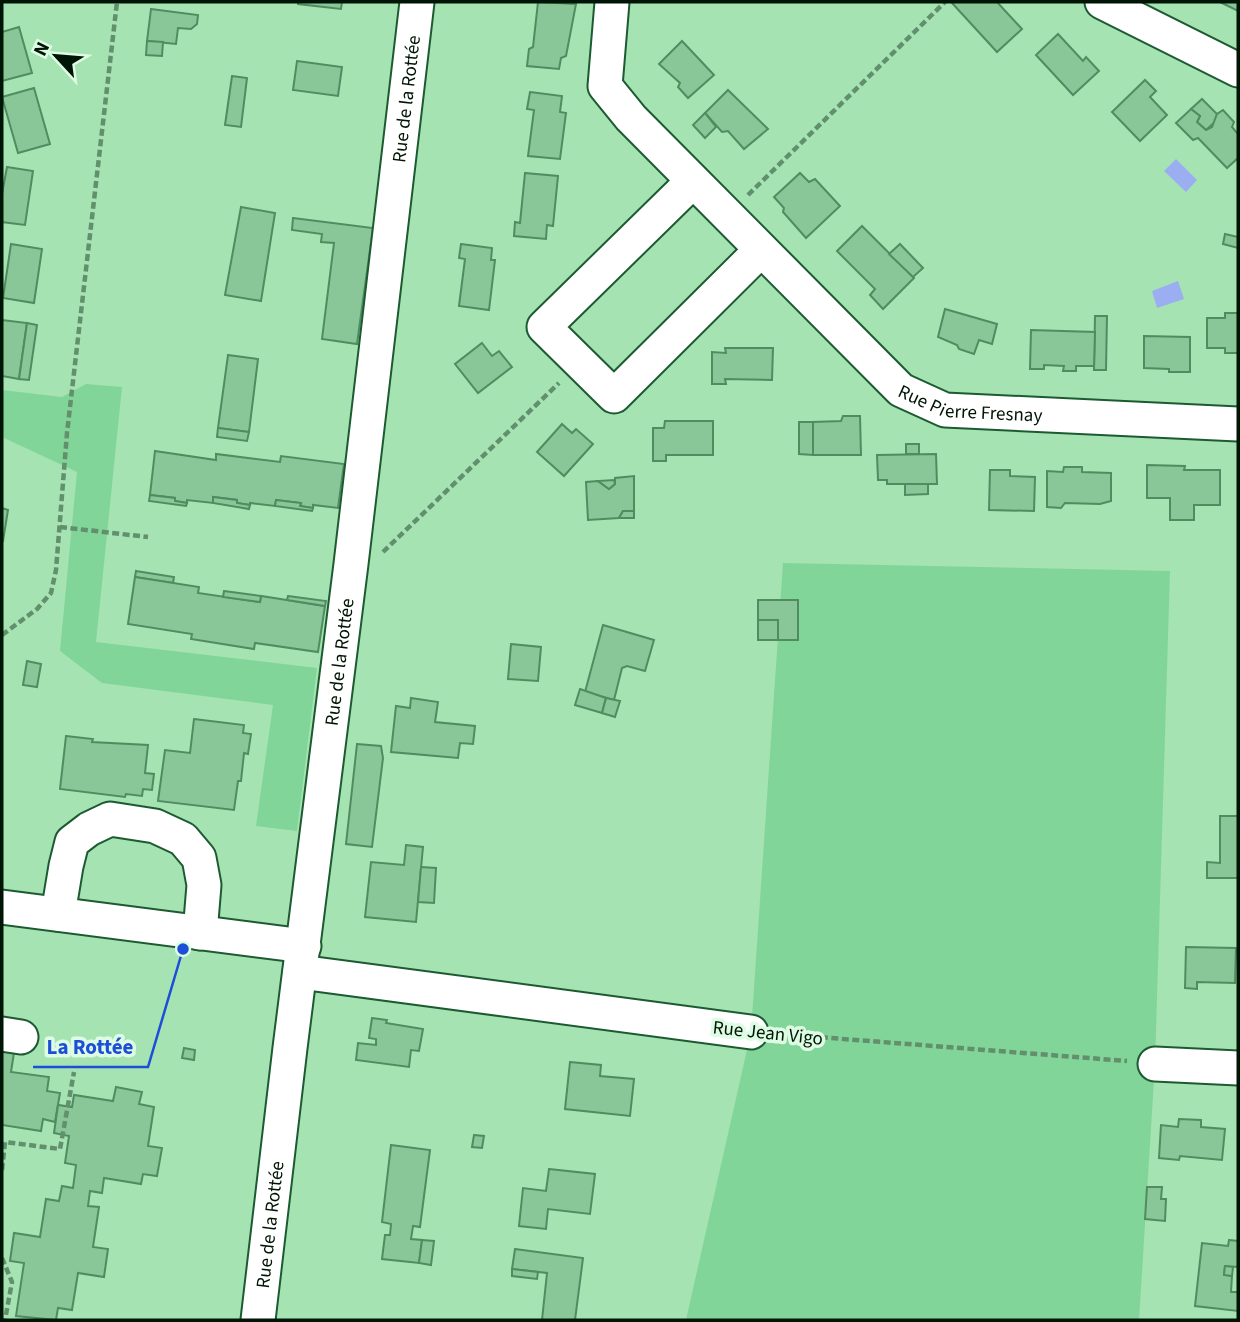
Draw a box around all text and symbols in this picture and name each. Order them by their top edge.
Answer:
north arrow [21,21,91,91]
street label: Rue de la Rottée [386,34,428,164]
text: N [27,38,57,61]
street label: Rue Pierre Fresnay [894,378,1043,430]
street label: Rue de la Rottée [319,597,362,727]
street label: Rue Jean Vigo [711,1014,824,1053]
callout: La Rottée [33,1025,148,1067]
text: La Rottée [47,1032,134,1062]
street label: Rue de la Rottée [250,1160,292,1290]

